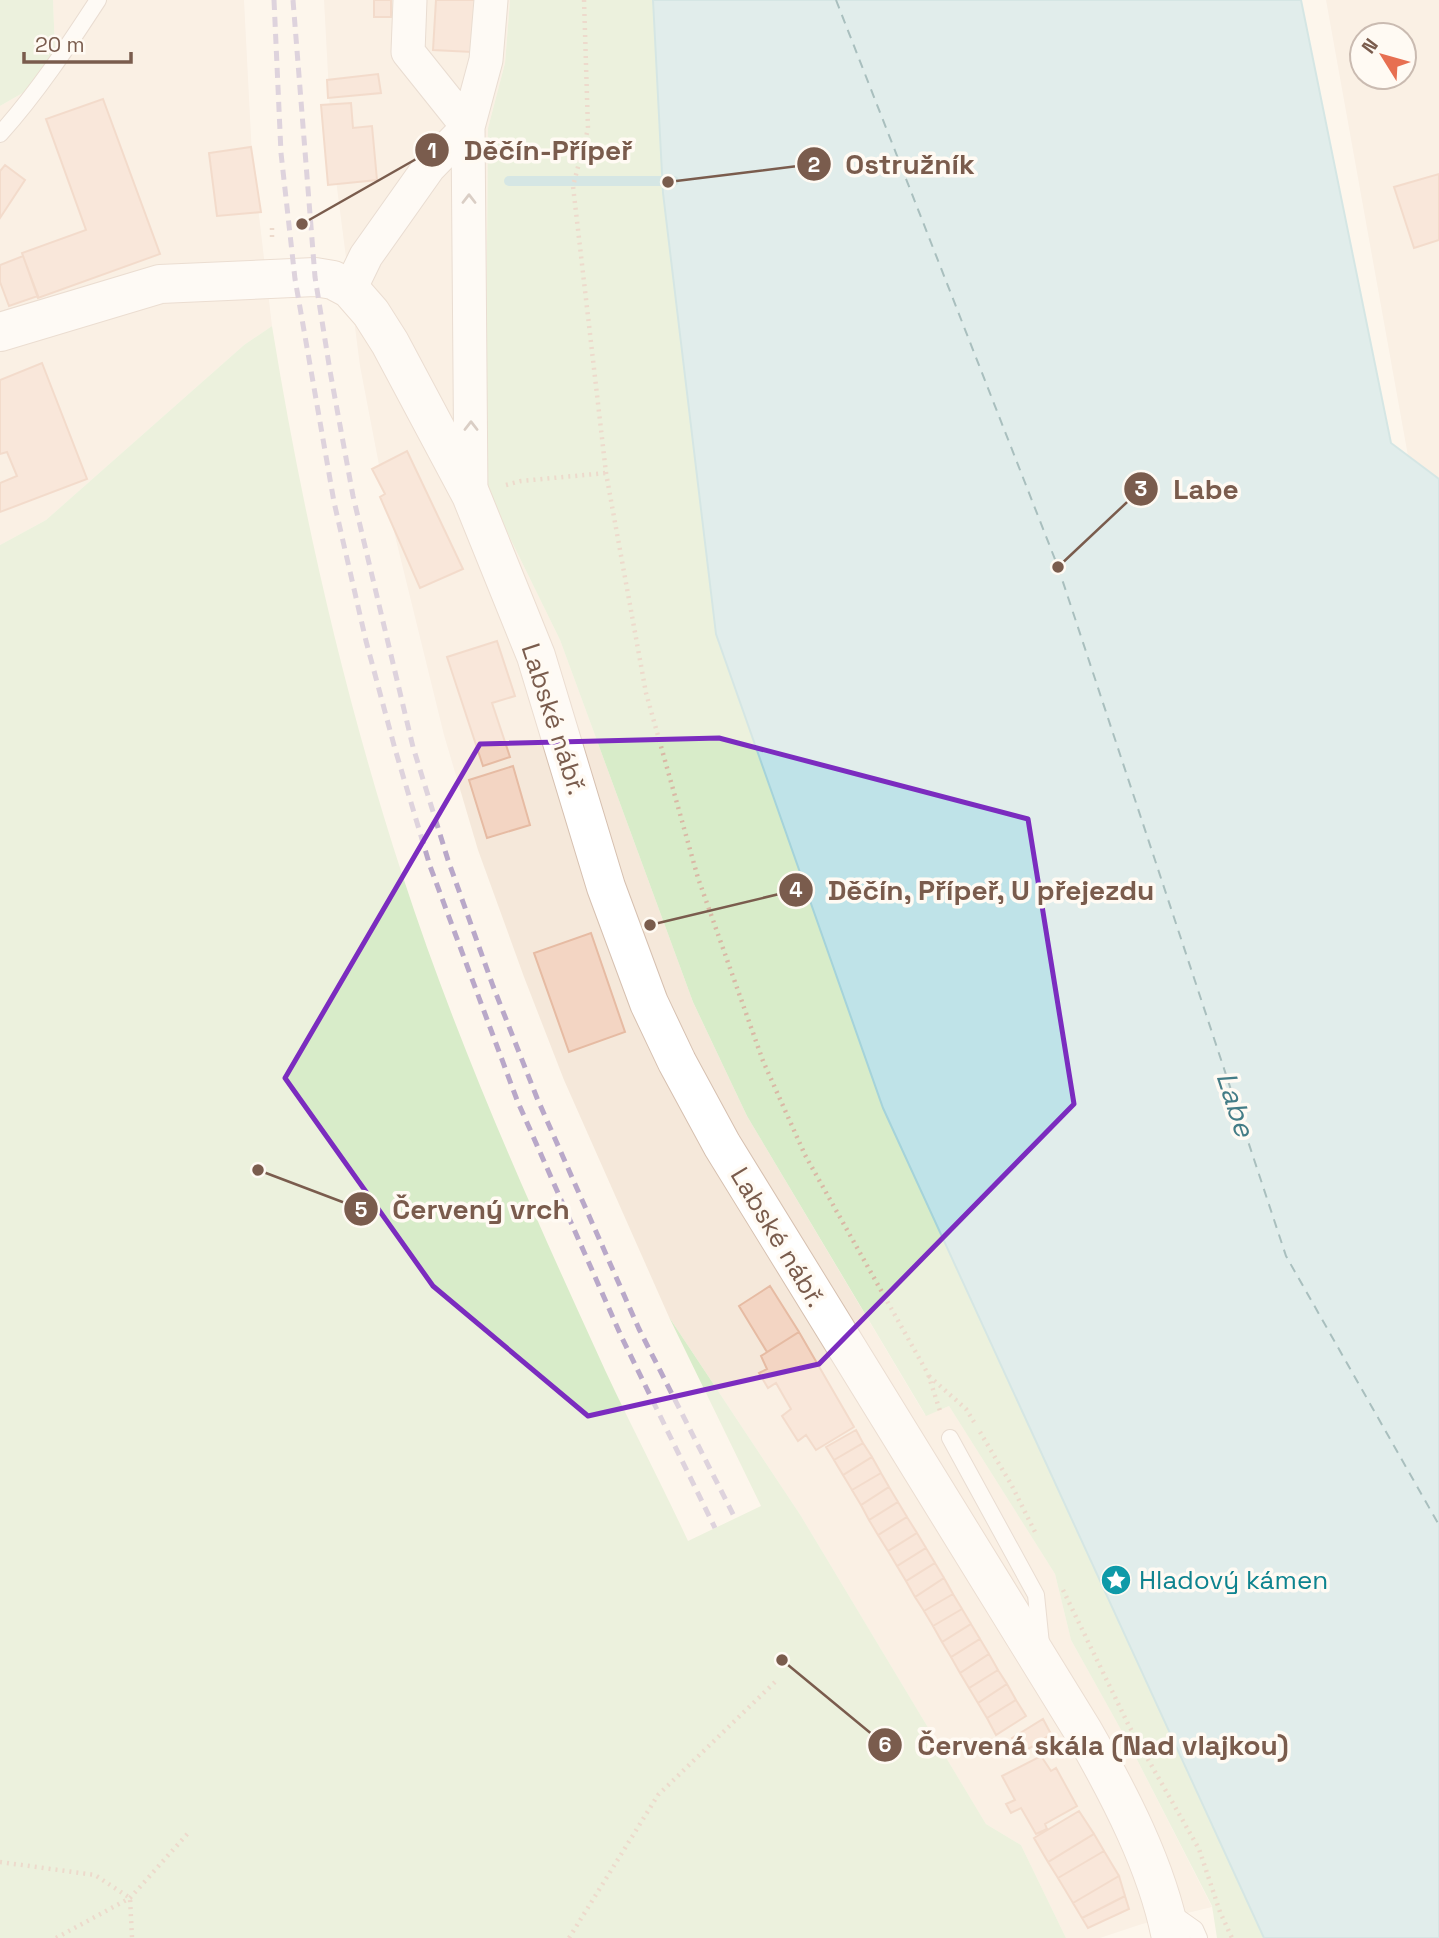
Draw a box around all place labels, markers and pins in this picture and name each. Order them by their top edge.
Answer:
callout: Děčín-Přípeř [414,126,646,175]
callout: Ostružník [796,140,989,189]
callout: Labe [1124,464,1252,513]
callout: Děčín, Přípeř, U přejezdu [778,865,1170,914]
callout: Červený vrch [343,1185,584,1234]
place icon: Hladový kámen [1099,1563,1133,1597]
place label: Hladový kámen [1139,1563,1328,1597]
callout: Červená skála (Nad vlajkou) [868,1720,1302,1769]

